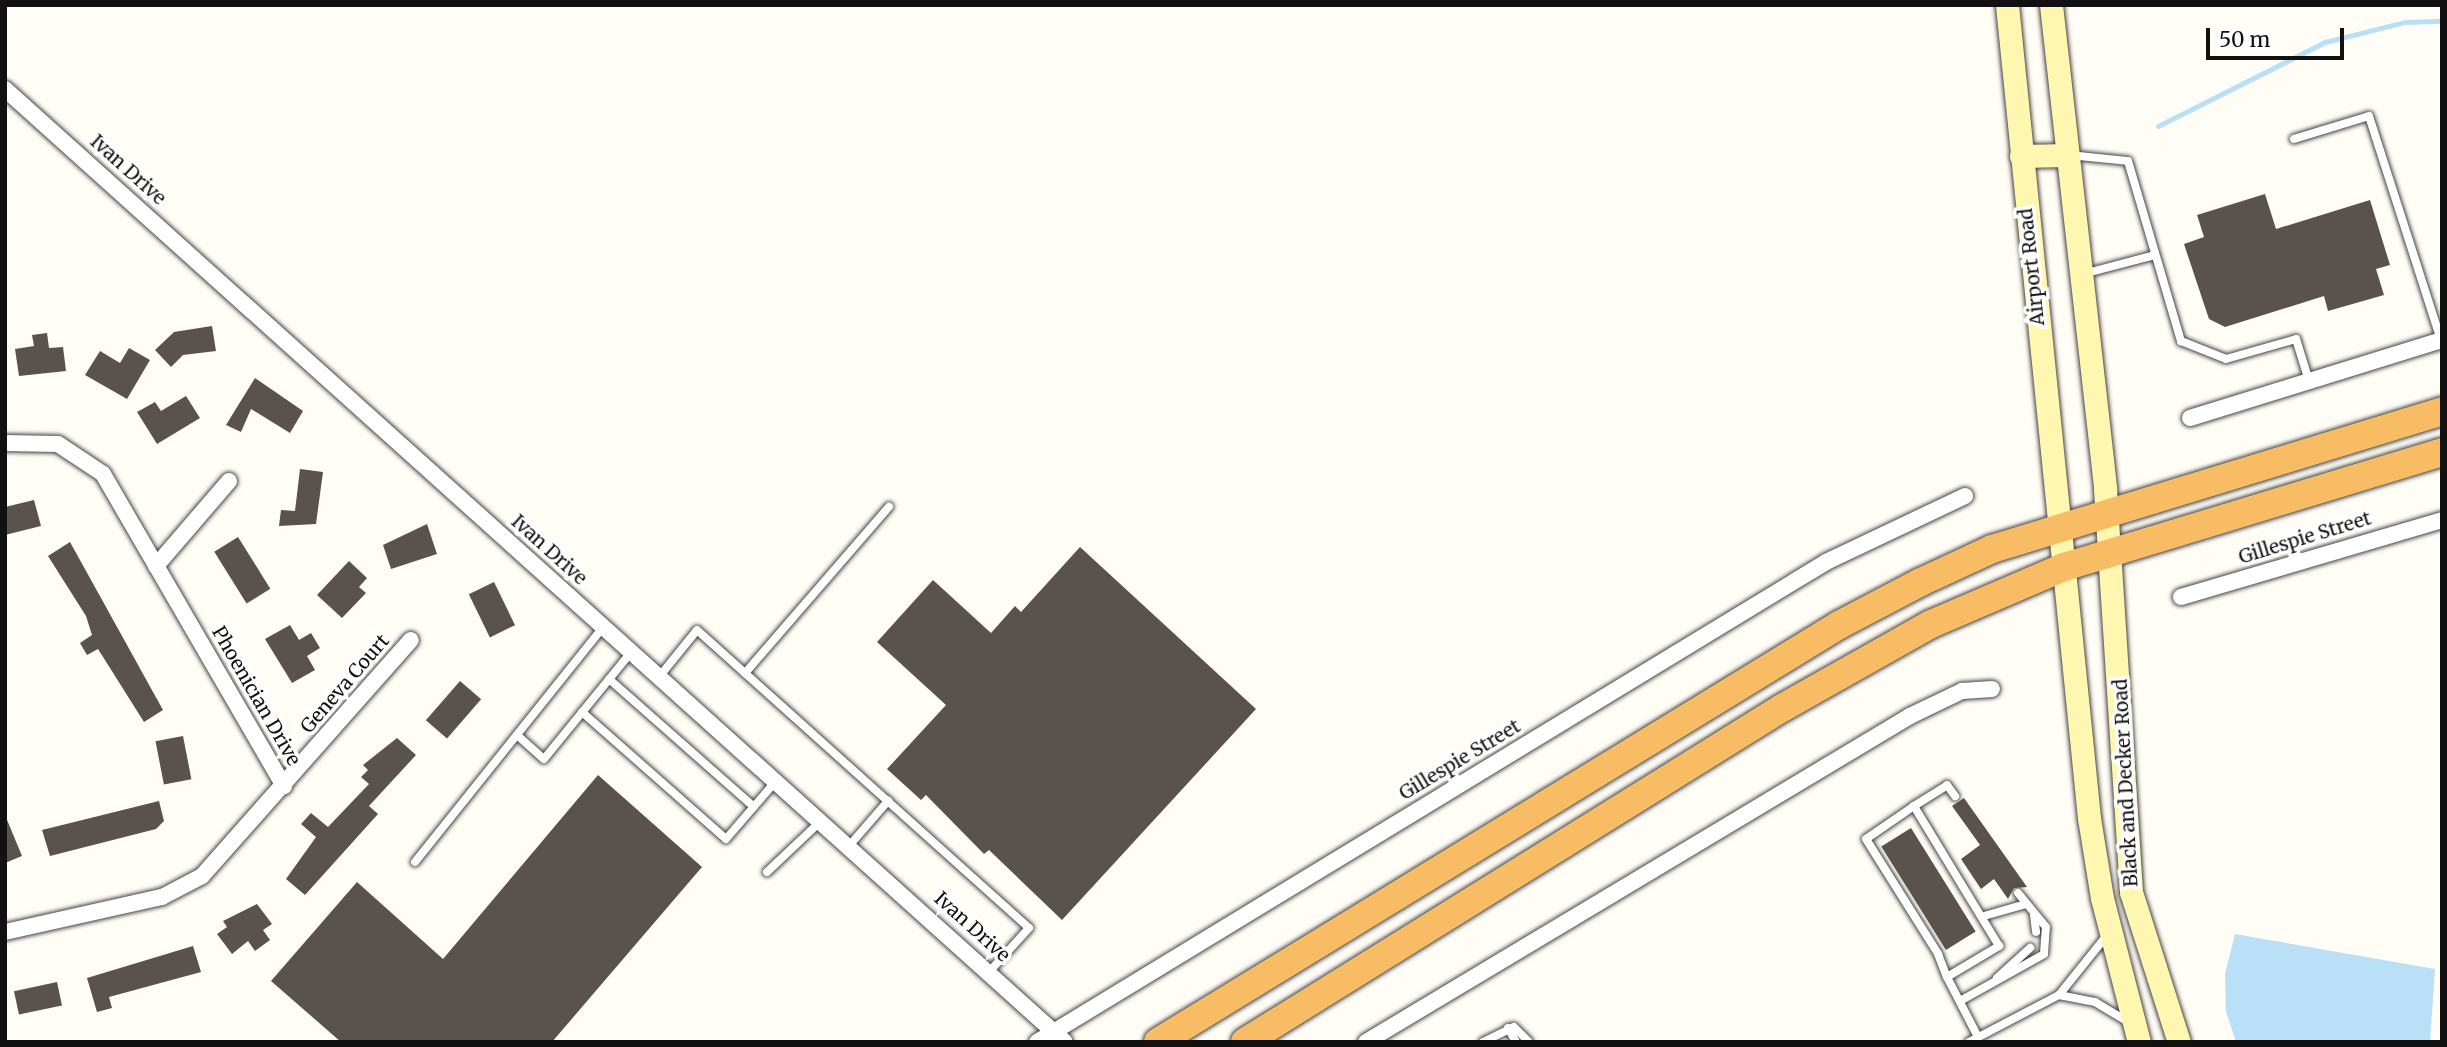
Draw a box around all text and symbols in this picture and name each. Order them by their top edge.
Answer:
scale bar [2209,14,2347,58]
text: 50 m [2219,26,2270,53]
street label: Ivan Drive [86,130,170,210]
street label: Airport Road [2014,207,2050,327]
street label: Gillespie Street [2236,507,2374,569]
street label: Ivan Drive [507,510,591,590]
street label: Phoenician Drive [207,622,305,770]
street label: Geneva Court [296,630,394,738]
street label: Black and Decker Road [2109,678,2143,888]
street label: Gillespie Street [1395,715,1525,805]
street label: Ivan Drive [930,887,1014,967]

